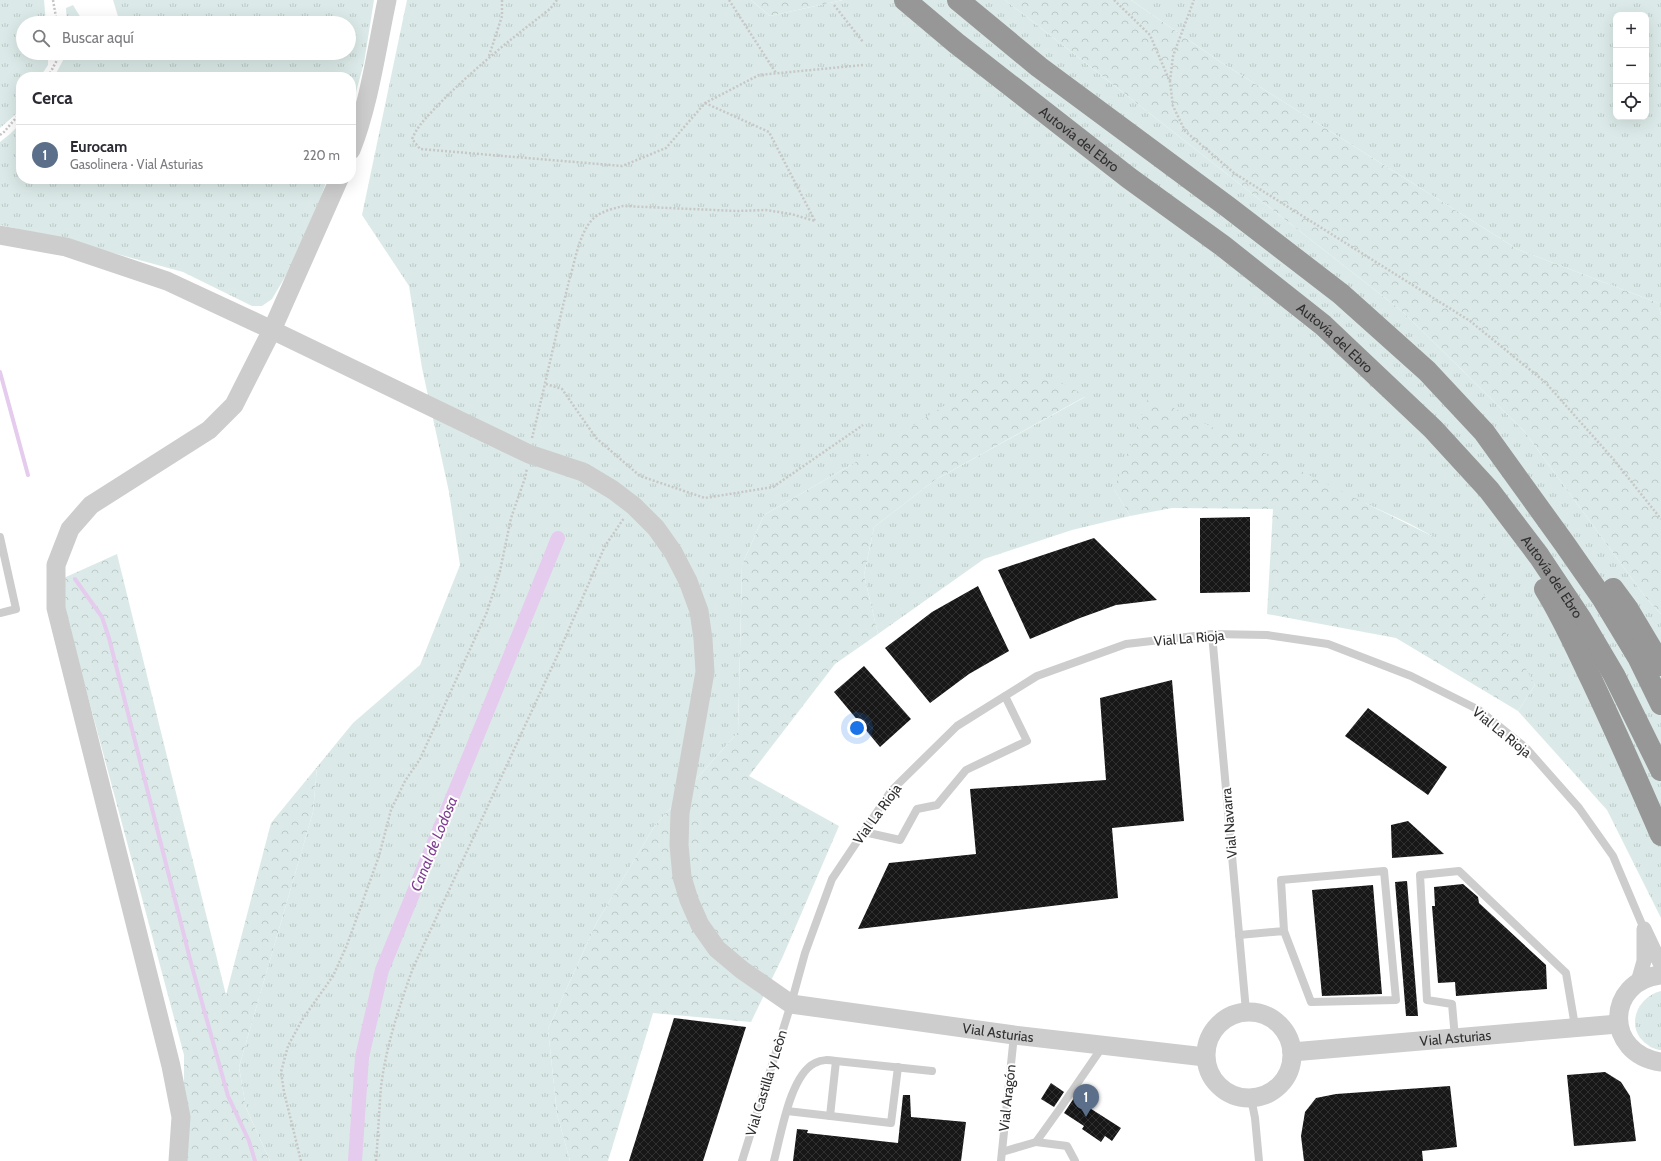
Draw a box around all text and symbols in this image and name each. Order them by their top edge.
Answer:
map controls [1613,12,1649,120]
button: + [1613,12,1649,48]
search box [16,16,356,60]
icon: search [30,27,52,49]
text: Buscar aquí [62,29,134,47]
button: − [1613,48,1649,84]
button: locate [1613,84,1649,120]
text: Cerca [32,88,73,108]
street label: Autovía del Ebro [1036,102,1123,176]
text: Eurocam [70,138,127,156]
text: 1 [43,147,47,163]
text: 220 m [303,147,340,163]
text: Gasolinera · Vial Asturias [70,156,203,172]
street label: Autovía del Ebro [1293,299,1377,377]
street label: Autovía del Ebro [1517,531,1587,622]
street label: Vial La Rioja [1153,626,1225,650]
street label: Vial La Rioja [1469,703,1535,761]
your location [847,718,867,738]
street label: Vial La Rioja [849,780,905,848]
street label: Vial Navarra [1217,787,1241,859]
water label: Canal de Lodosa [407,794,461,894]
street label: Vial Asturias [961,1019,1035,1046]
street label: Vial Asturias [1419,1026,1492,1050]
street label: Vial Castilla y Leòn [741,1027,791,1138]
street label: Vial Aragón [995,1063,1019,1132]
pin: 1 [1073,1084,1099,1117]

